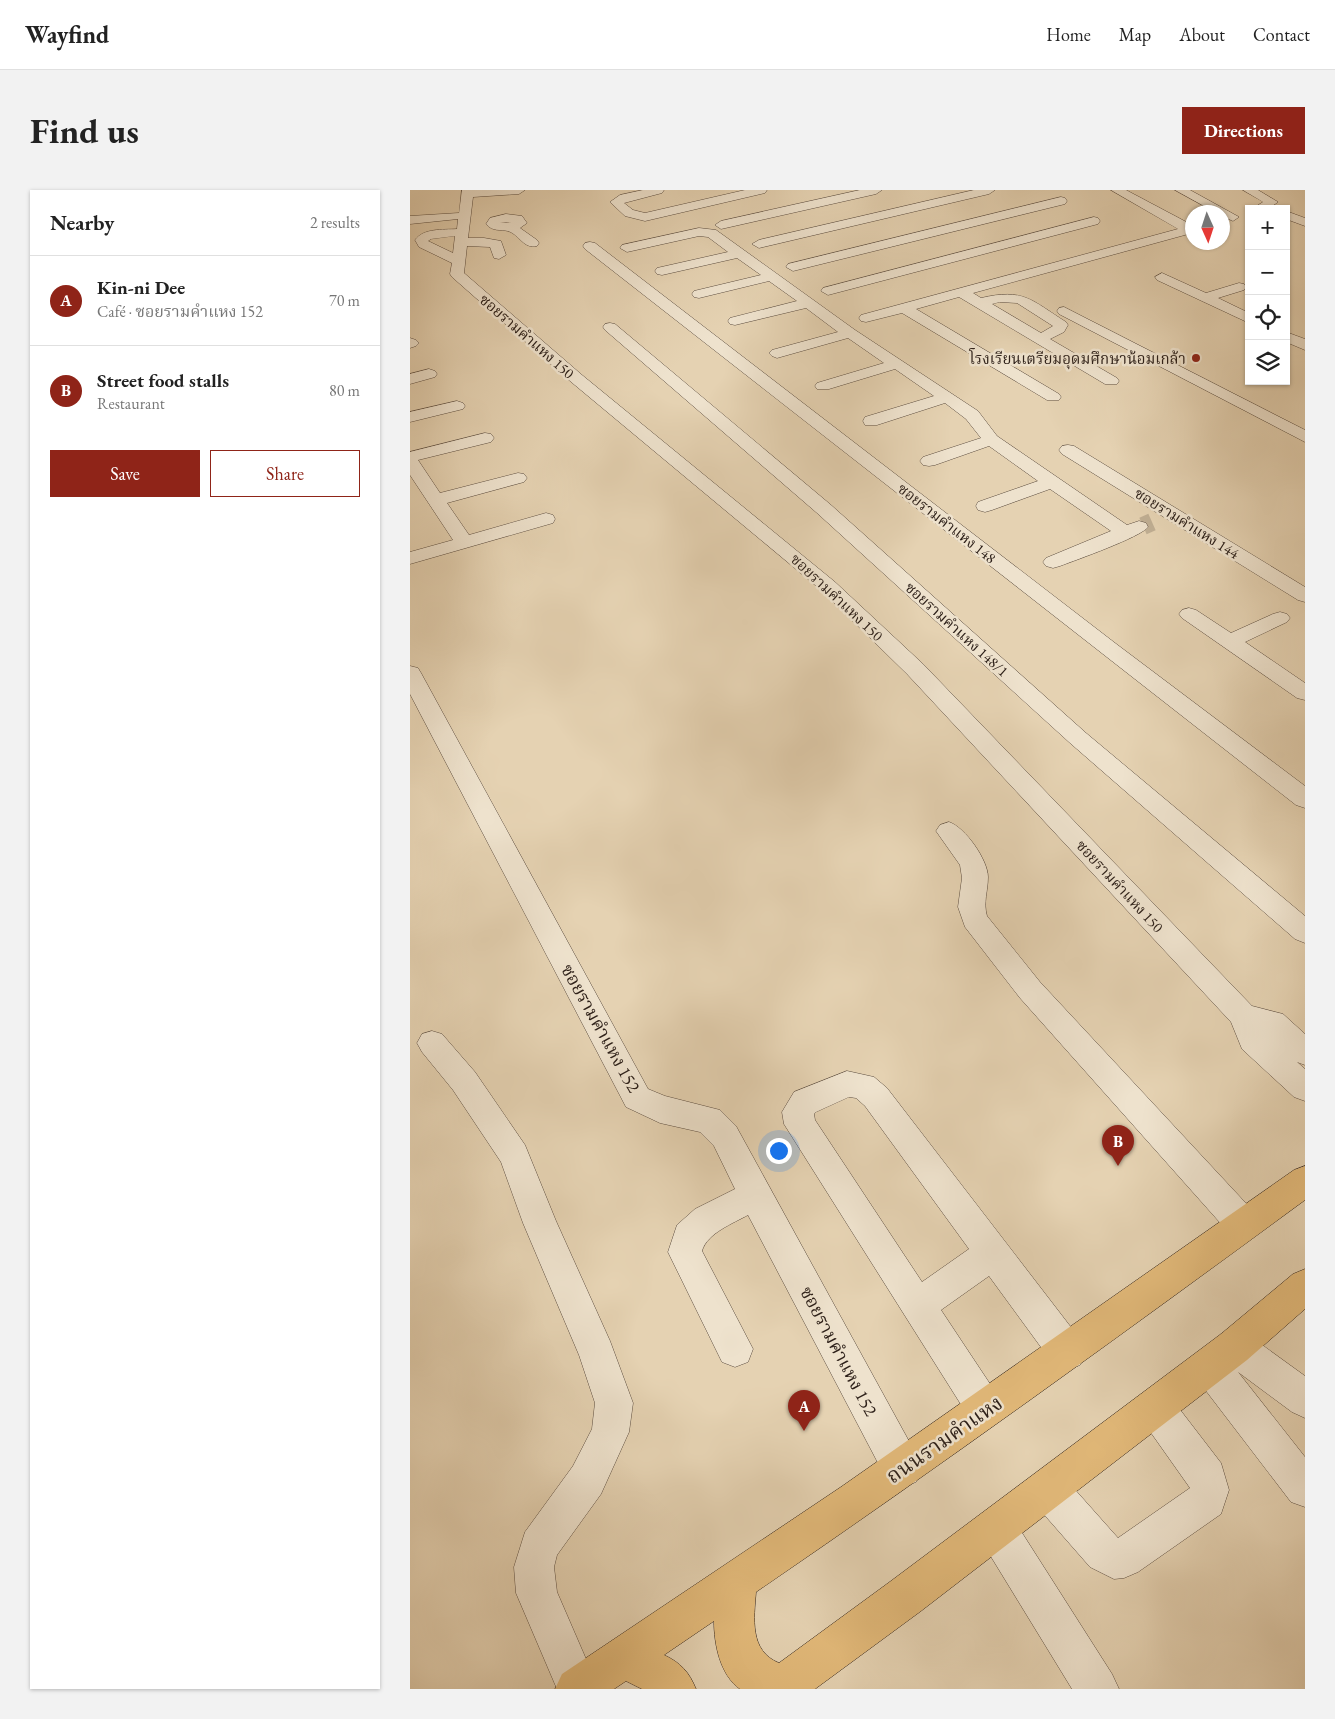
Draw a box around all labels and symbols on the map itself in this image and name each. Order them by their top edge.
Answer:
north arrow [1185,205,1230,250]
street label: ซอยรามคำแหง 150 [476,290,578,382]
place label: โรงเรียนเตรียมอุดมศึกษาน้อมเกล้า [968,348,1186,370]
marker: โรงเรียนเตรียมอุดมศึกษาน้อมเกล้า [1190,352,1202,364]
street label: ซอยรามคำแหง 148 [894,479,1000,567]
street label: ซอยรามคำแหง 144 [1131,483,1243,563]
street label: ซอยรามคำแหง 150 [787,549,887,645]
street label: ซอยรามคำแหง 148/1 [901,578,1013,680]
street label: ซอยรามคำแหง 150 [1072,836,1168,936]
street label: ซอยรามคำแหง 152 [556,960,646,1097]
pin: B [1102,1125,1134,1166]
your location [766,1138,792,1164]
street label: ซอยรามคำแหง 152 [795,1282,883,1420]
street label: ถนนรามคำแหง [881,1389,1007,1489]
pin: A [788,1390,820,1431]

